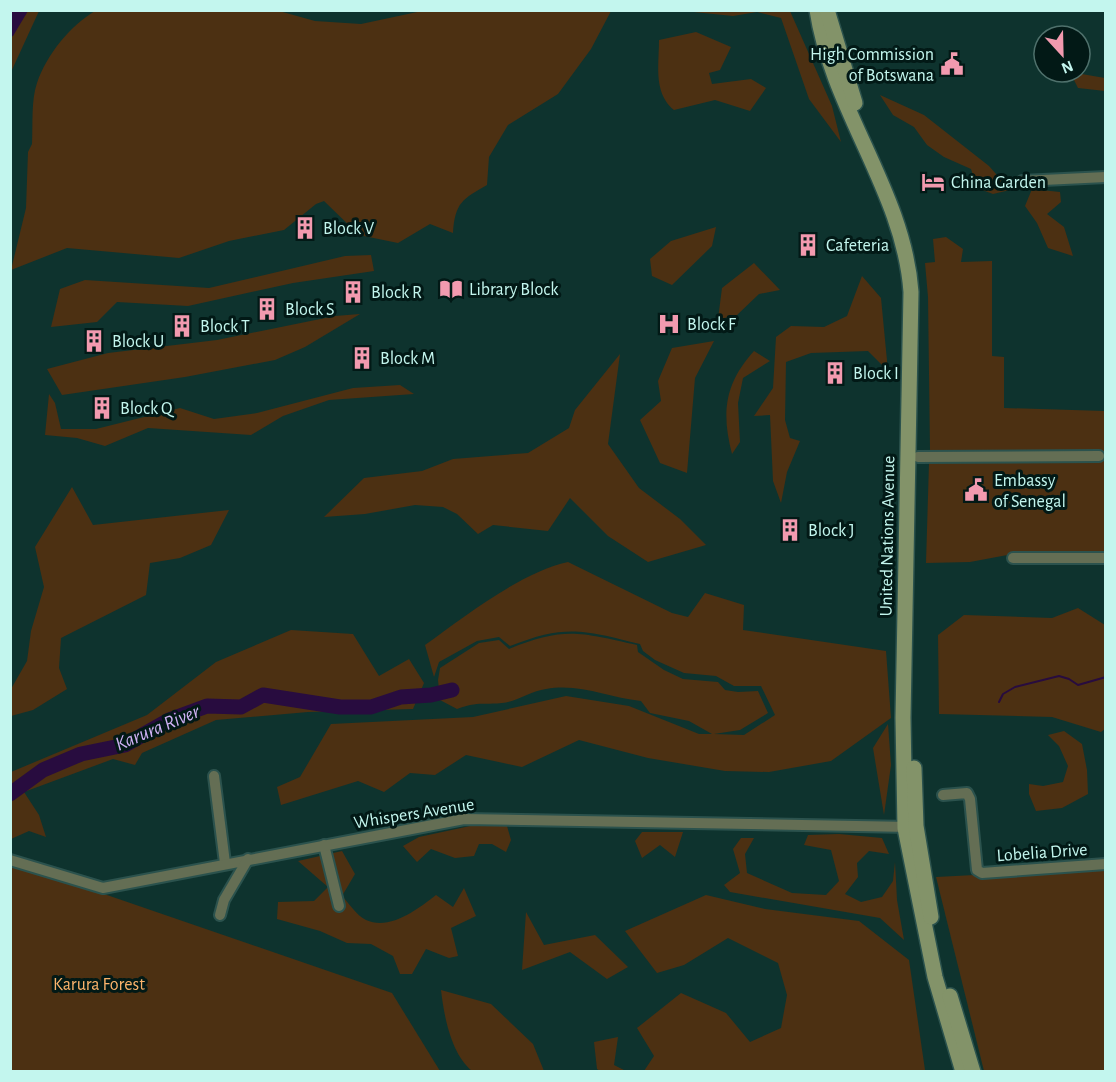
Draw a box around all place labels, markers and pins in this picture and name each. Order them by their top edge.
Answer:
place label: High Commission of Botswana [810,46,934,85]
public building icon: High Commission of Botswana [939,51,965,77]
hotel icon: China Garden [920,169,946,195]
place label: China Garden [951,174,1046,192]
building icon: Block V [292,215,318,241]
place label: Block V [323,220,375,238]
building icon: Cafeteria [795,232,821,258]
place label: Cafeteria [826,237,889,255]
library icon: Library Block [438,276,464,302]
building icon: Block R [340,279,366,305]
place label: Library Block [469,281,559,299]
place label: Block R [371,284,422,302]
building icon: Block S [254,296,280,322]
place label: Block S [285,301,335,319]
hospital icon: Block F [656,311,682,337]
building icon: Block T [169,313,195,339]
place label: Block F [687,316,736,334]
place label: Block T [200,318,250,336]
building icon: Block U [81,328,107,354]
place label: Block U [112,333,164,351]
building icon: Block M [349,345,375,371]
place label: Block M [380,350,435,368]
building icon: Block I [822,360,848,386]
place label: Block I [853,365,899,383]
building icon: Block Q [89,395,115,421]
place label: Block Q [120,400,175,418]
place label: Embassy of Senegal [994,472,1066,511]
public building icon: Embassy of Senegal [963,477,989,503]
building icon: Block J [777,517,803,543]
place label: Block J [808,522,855,540]

